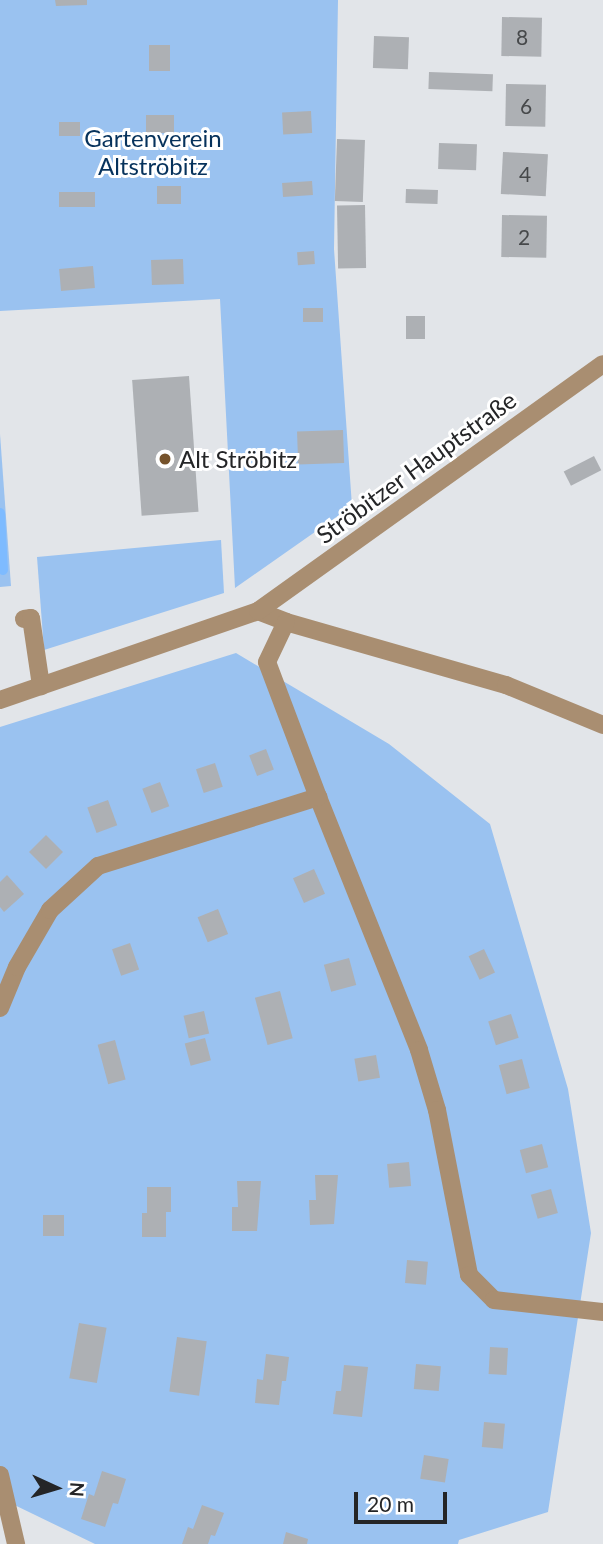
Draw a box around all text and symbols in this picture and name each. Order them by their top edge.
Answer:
house number: 8 [516,24,528,50]
house number: 6 [520,93,532,119]
park label: Gartenverein Altströbitz [84,124,222,180]
house number: 4 [519,161,531,187]
house number: 2 [518,224,530,250]
street label: Ströbitzer Hauptstraße [310,385,522,549]
place label: Alt Ströbitz [179,445,297,473]
marker: Alt Ströbitz [157,451,173,467]
north arrow [21,1453,91,1523]
scale bar [358,1478,451,1522]
text: N [65,1481,89,1498]
text: 20 m [367,1491,414,1516]

